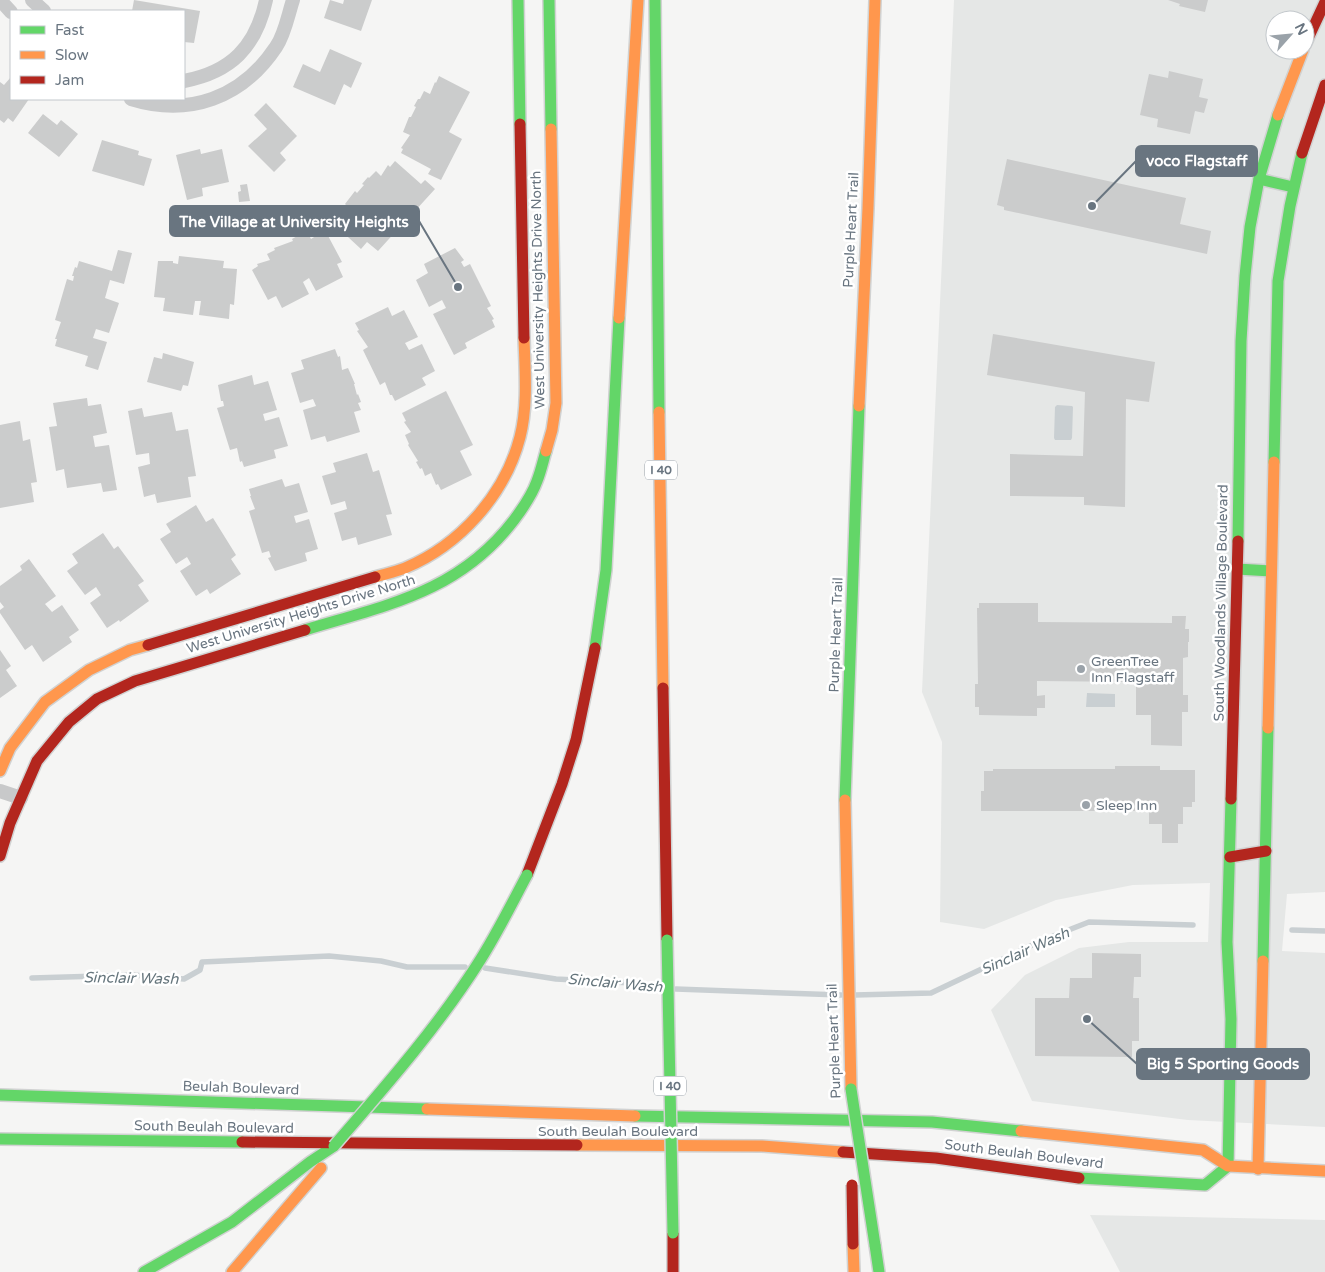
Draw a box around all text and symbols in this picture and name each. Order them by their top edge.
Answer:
legend [10,10,185,100]
north arrow [1265,10,1315,60]
text: N [1291,20,1311,38]
text: Fast [55,21,85,39]
text: Slow [55,46,89,64]
text: Jam [55,71,84,89]
callout: voco Flagstaff [1136,146,1257,176]
text: voco Flagstaff [1146,152,1248,171]
street label: West University Heights Drive North [527,171,549,409]
street label: Purple Heart Trail [839,172,863,288]
callout: The Village at University Heights [170,206,419,236]
text: The Village at University Heights [178,213,409,232]
road number: I 40 [645,460,677,480]
street label: South Woodlands Village Boulevard [1210,484,1232,722]
street label: West University Heights Drive North [185,571,417,657]
street label: Purple Heart Trail [825,577,847,693]
place label: GreenTree Inn Flagstaff [1091,653,1175,686]
marker: GreenTree Inn Flagstaff [1075,663,1087,675]
place label: Sleep Inn [1096,797,1157,814]
marker: Sleep Inn [1080,799,1092,811]
water label: Sinclair Wash [978,923,1073,979]
water label: Sinclair Wash [83,968,179,988]
water label: Sinclair Wash [567,970,664,996]
street label: Purple Heart Trail [823,983,845,1099]
callout: Big 5 Sporting Goods [1137,1049,1309,1079]
text: Big 5 Sporting Goods [1147,1055,1299,1074]
road number: I 40 [654,1076,686,1096]
street label: Beulah Boulevard [182,1077,300,1099]
street label: South Beulah Boulevard [134,1117,294,1137]
street label: South Beulah Boulevard [538,1123,698,1140]
street label: South Beulah Boulevard [944,1136,1104,1172]

